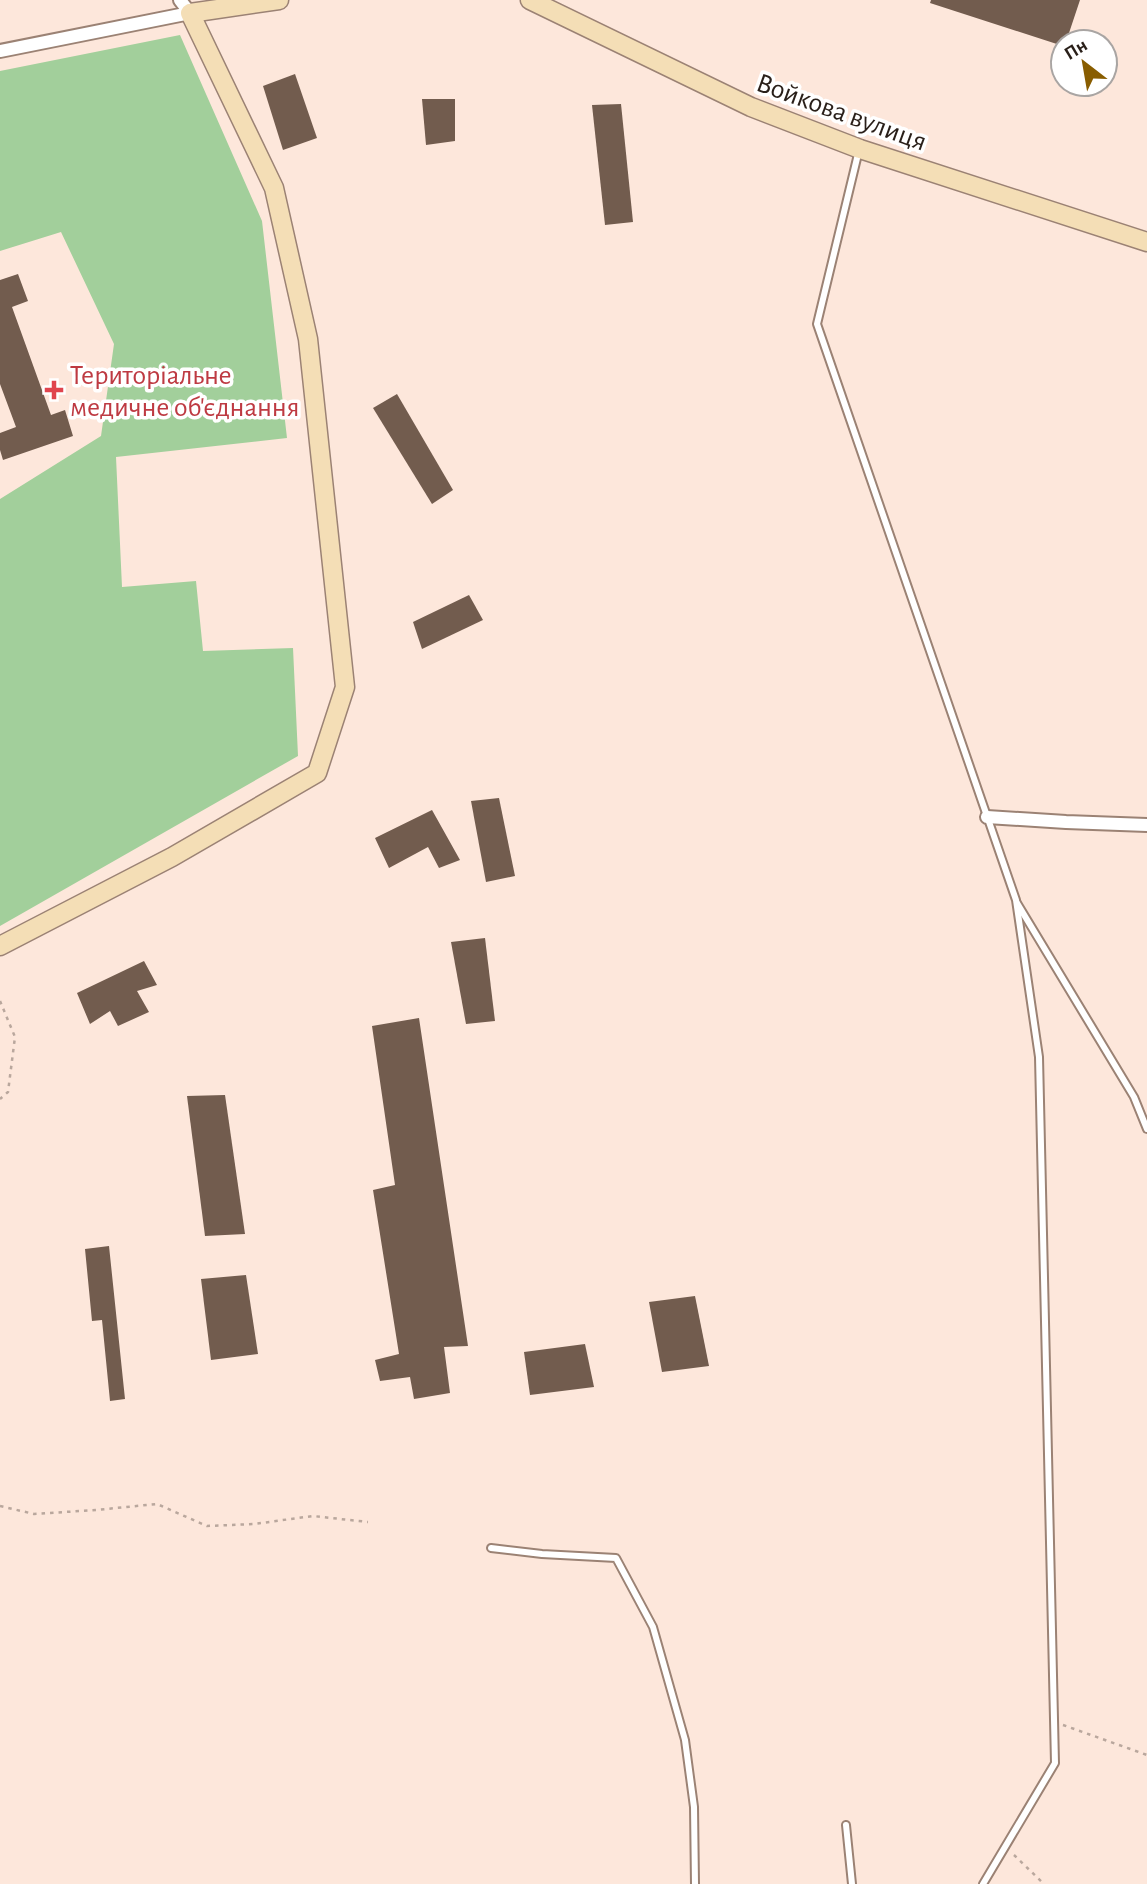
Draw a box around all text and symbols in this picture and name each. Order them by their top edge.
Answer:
north arrow [1049,28,1119,98]
text: Пн [1061,36,1091,64]
street label: Войкова вулиця [752,69,930,157]
place label: Територіальне медичне об'єднання [70,362,299,422]
marker: Територіальне медичне об'єднання [44,380,64,400]

